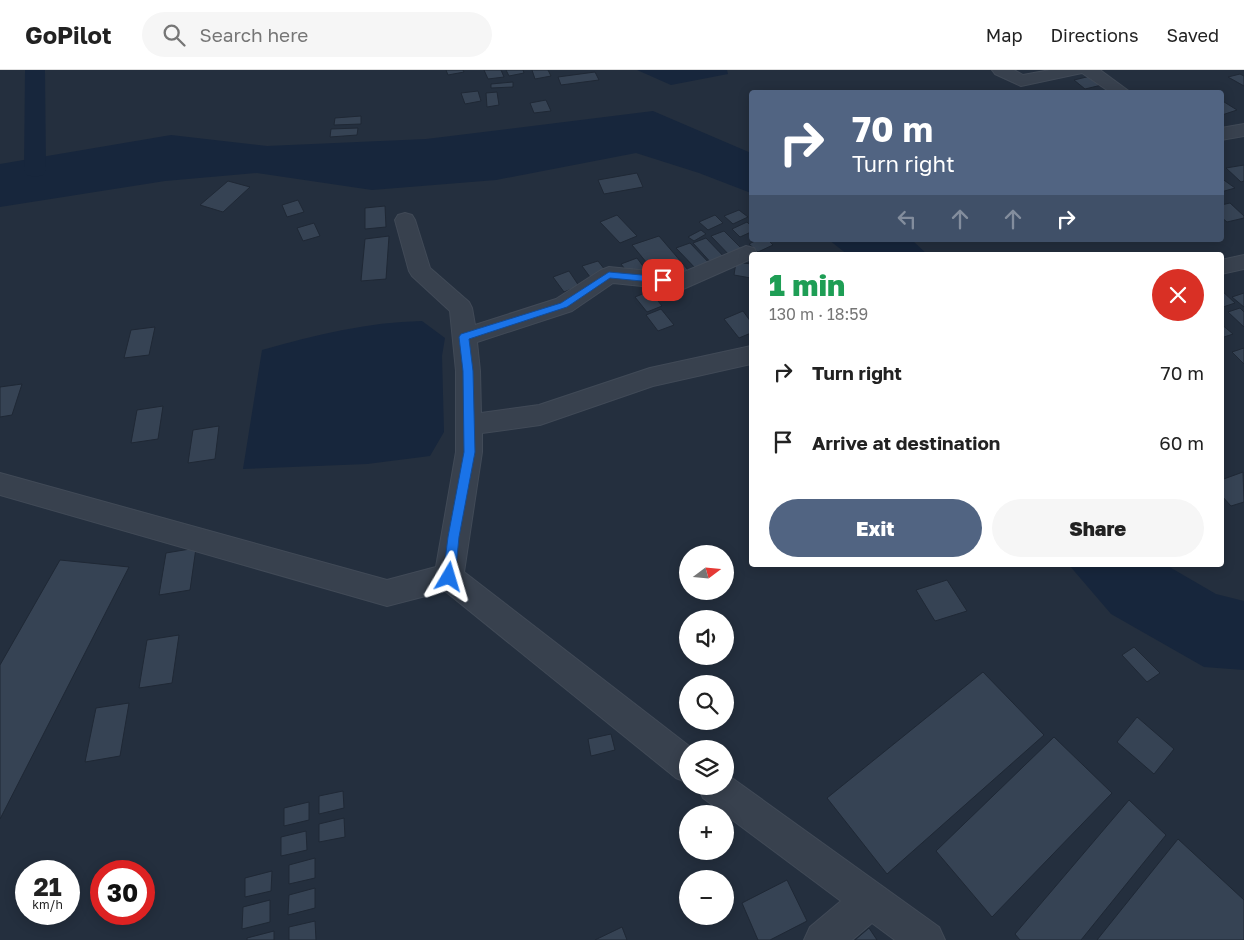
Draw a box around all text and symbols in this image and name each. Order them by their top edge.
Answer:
search box [142,12,492,57]
text: GoPilot [25,20,112,49]
icon: search [160,21,188,49]
text: Search here [200,23,308,46]
text: Map [986,24,1022,46]
text: Directions [1050,24,1138,46]
text: Saved [1166,24,1219,46]
text: 70 m [852,108,933,150]
icon: right [769,110,834,175]
text: Turn right [852,150,955,177]
icon: left [893,205,921,233]
icon: ahead [946,205,974,233]
icon: ahead [999,205,1027,233]
icon: right [1052,205,1080,233]
pin [642,259,684,301]
icon: arrive [649,266,677,294]
text: 1 min [769,267,845,303]
button: close [1152,269,1204,321]
text: 130 m · 18:59 [769,304,868,324]
icon: right [769,358,797,386]
text: Turn right [812,361,902,384]
text: 70 m [1161,361,1204,384]
icon: arrive [769,428,797,456]
text: Arrive at destination [812,431,1000,454]
text: 60 m [1159,431,1204,454]
button: Exit [769,499,982,557]
button: Share [992,499,1204,557]
north arrow [679,545,734,600]
map controls [679,545,734,925]
position arrow [422,550,474,602]
button: sound [679,610,734,665]
button: search [679,675,734,730]
button: layers [679,740,734,795]
button: + [679,805,734,860]
speed limit sign: 30 [90,860,155,925]
button: − [679,870,734,925]
text: 21 [33,871,62,902]
text: km/h [32,897,63,912]

